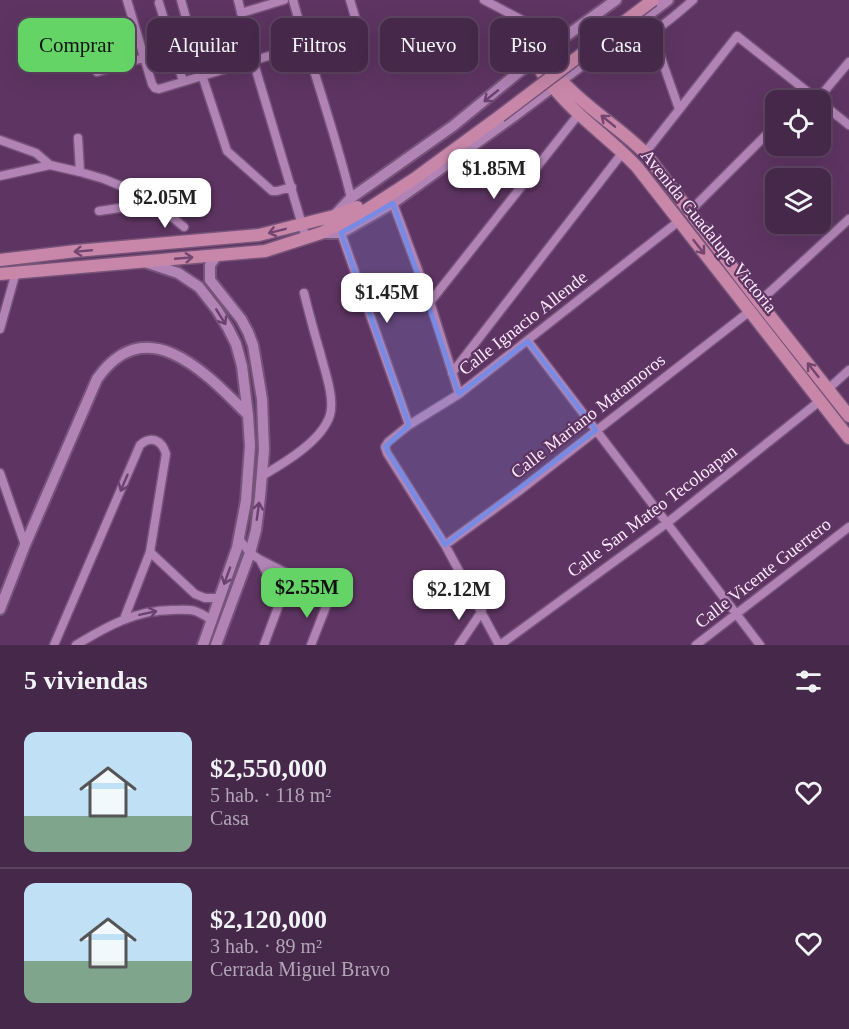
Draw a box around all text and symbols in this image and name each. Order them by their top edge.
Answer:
chip: Comprar [18,18,135,72]
chip: Alquilar [147,18,259,72]
chip: Filtros [271,18,368,72]
chip: Nuevo [380,18,478,72]
chip: Piso [490,18,568,72]
chip: Casa [580,18,663,72]
one-way arrow [483,89,499,102]
map controls [765,90,831,234]
button: locate [765,90,831,156]
one-way arrow [600,114,616,127]
street label: Avenida Guadalupe Victoria [637,145,781,317]
pin: $1.85M [445,149,543,200]
text: $1.85M [462,157,526,179]
button: layers [765,168,831,234]
pin: $2.05M [116,178,214,229]
text: $2.05M [133,186,197,208]
one-way arrow [268,225,287,237]
one-way arrow [693,238,706,254]
one-way arrow [74,246,94,257]
one-way arrow [173,252,193,263]
street label: Calle Ignacio Allende [455,267,591,379]
pin: $1.45M [338,273,436,324]
text: $1.45M [355,281,419,303]
one-way arrow [215,308,228,325]
street label: Calle Mariano Matamoros [507,350,669,482]
one-way arrow [806,363,820,378]
street label: Calle San Mateo Tecoloapan [563,441,741,581]
one-way arrow [117,473,129,491]
one-way arrow [253,502,264,521]
street label: Calle Vicente Guerrero [691,514,835,632]
one-way arrow [221,566,232,585]
pin: $2.55M [258,568,356,619]
pin: $2.12M [410,570,508,621]
text: $2.55M [275,576,339,598]
text: $2.12M [427,578,491,600]
one-way arrow [138,607,157,618]
icon: filters [792,665,825,698]
text: 5 viviendas [24,666,148,695]
text: $2,550,000 [210,754,327,783]
icon: home [72,756,144,828]
icon: heart [792,776,825,809]
text: 5 hab. · 118 m² [210,784,331,806]
text: Casa [210,807,249,829]
text: $2,120,000 [210,905,327,934]
icon: home [72,907,144,979]
icon: heart [792,927,825,960]
text: 3 hab. · 89 m² [210,935,322,957]
text: Cerrada Miguel Bravo [210,958,390,980]

